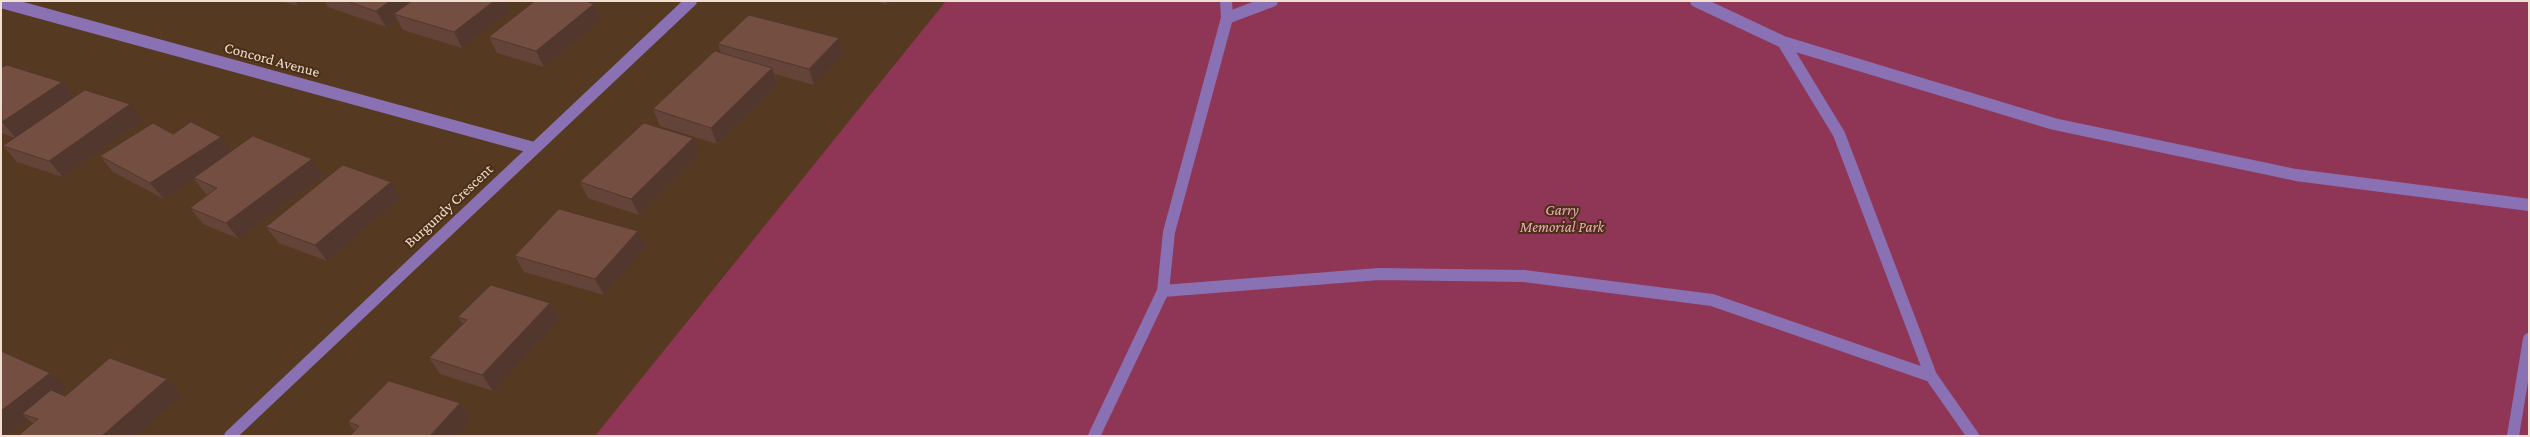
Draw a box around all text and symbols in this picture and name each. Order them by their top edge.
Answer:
street label: Concord Avenue [222,39,322,81]
street label: Burgundy Crescent [401,160,497,252]
park label: Garry Memorial Park [1520,201,1604,236]

